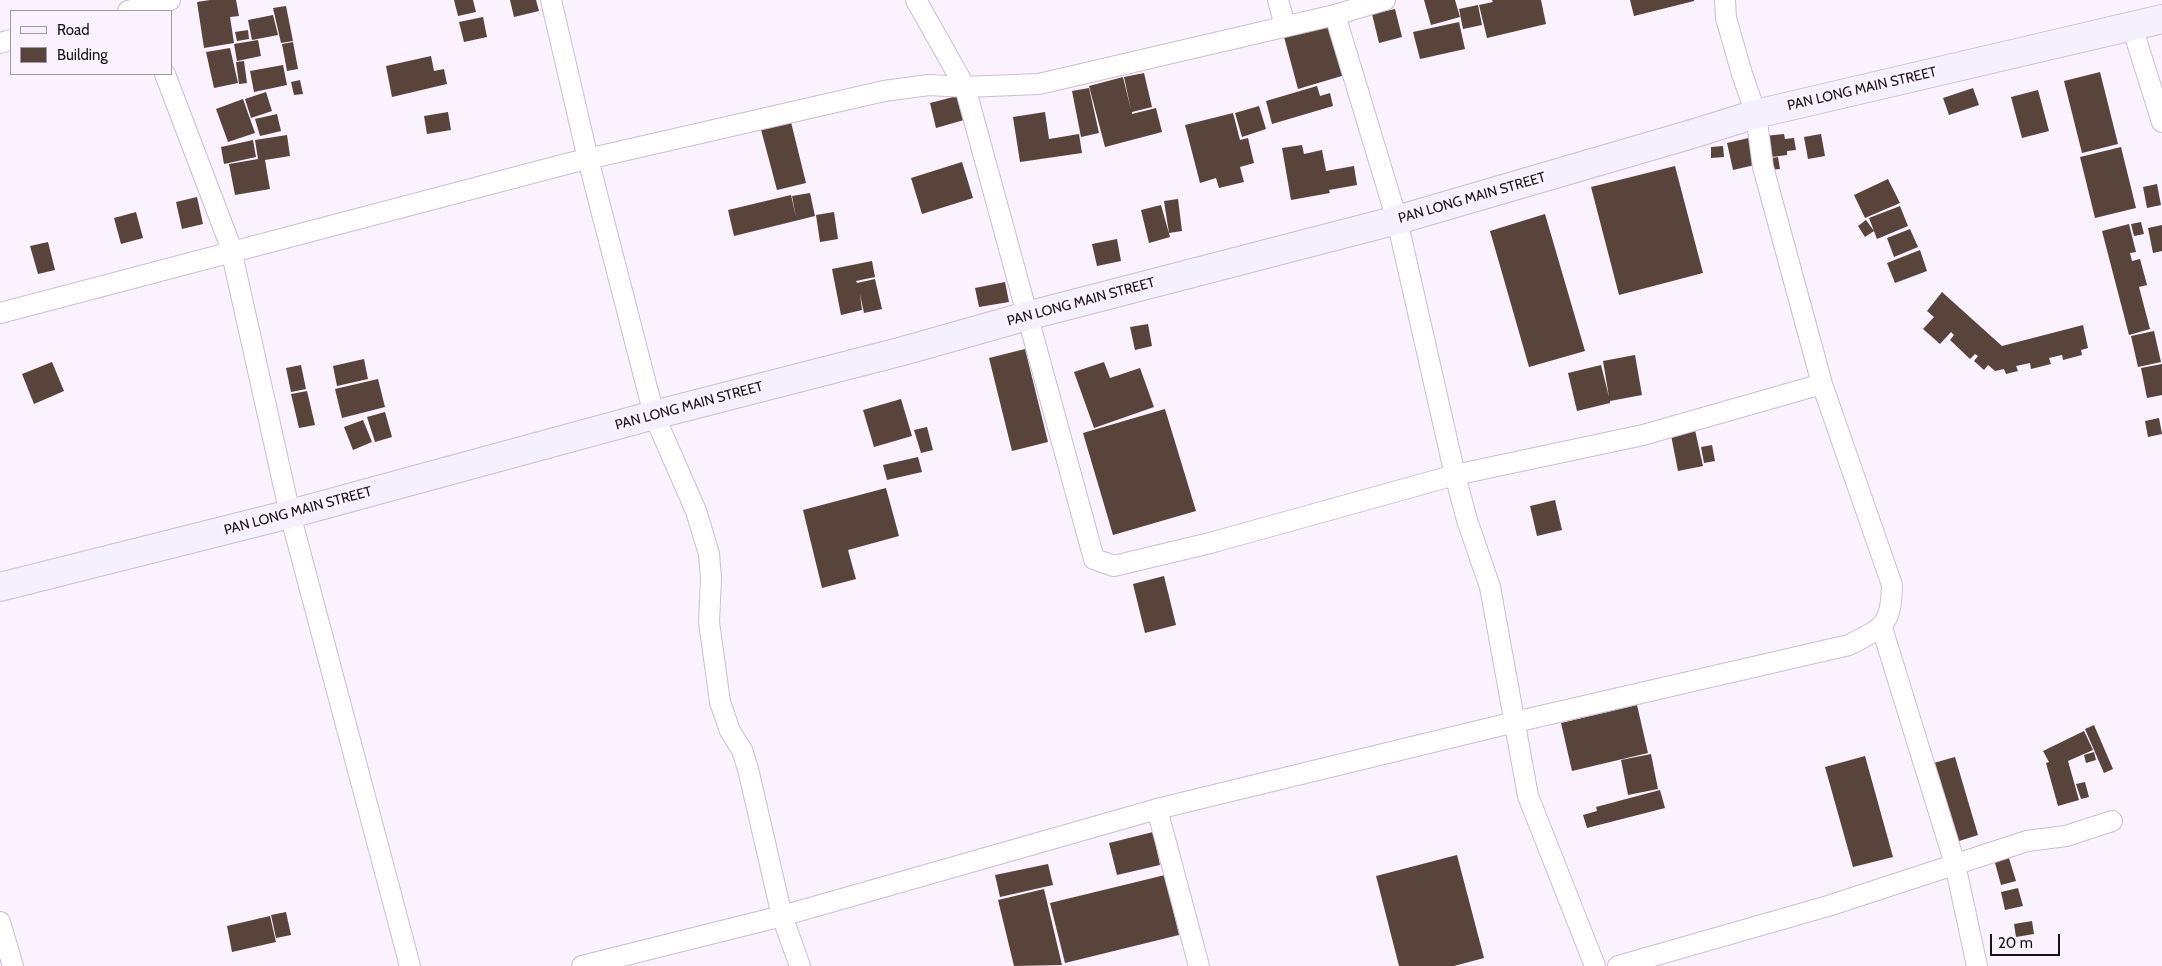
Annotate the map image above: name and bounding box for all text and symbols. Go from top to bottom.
legend [10,10,172,75]
text: Road [57,21,90,39]
text: Building [57,46,108,64]
street label: PAN LONG MAIN STREET [1786,64,1938,114]
street label: PAN LONG MAIN STREET [1396,169,1548,227]
street label: PAN LONG MAIN STREET [1005,274,1157,330]
street label: PAN LONG MAIN STREET [613,378,765,434]
street label: PAN LONG MAIN STREET [222,483,374,539]
scale bar [1992,924,2062,956]
text: 20 m [1998,934,2033,952]

